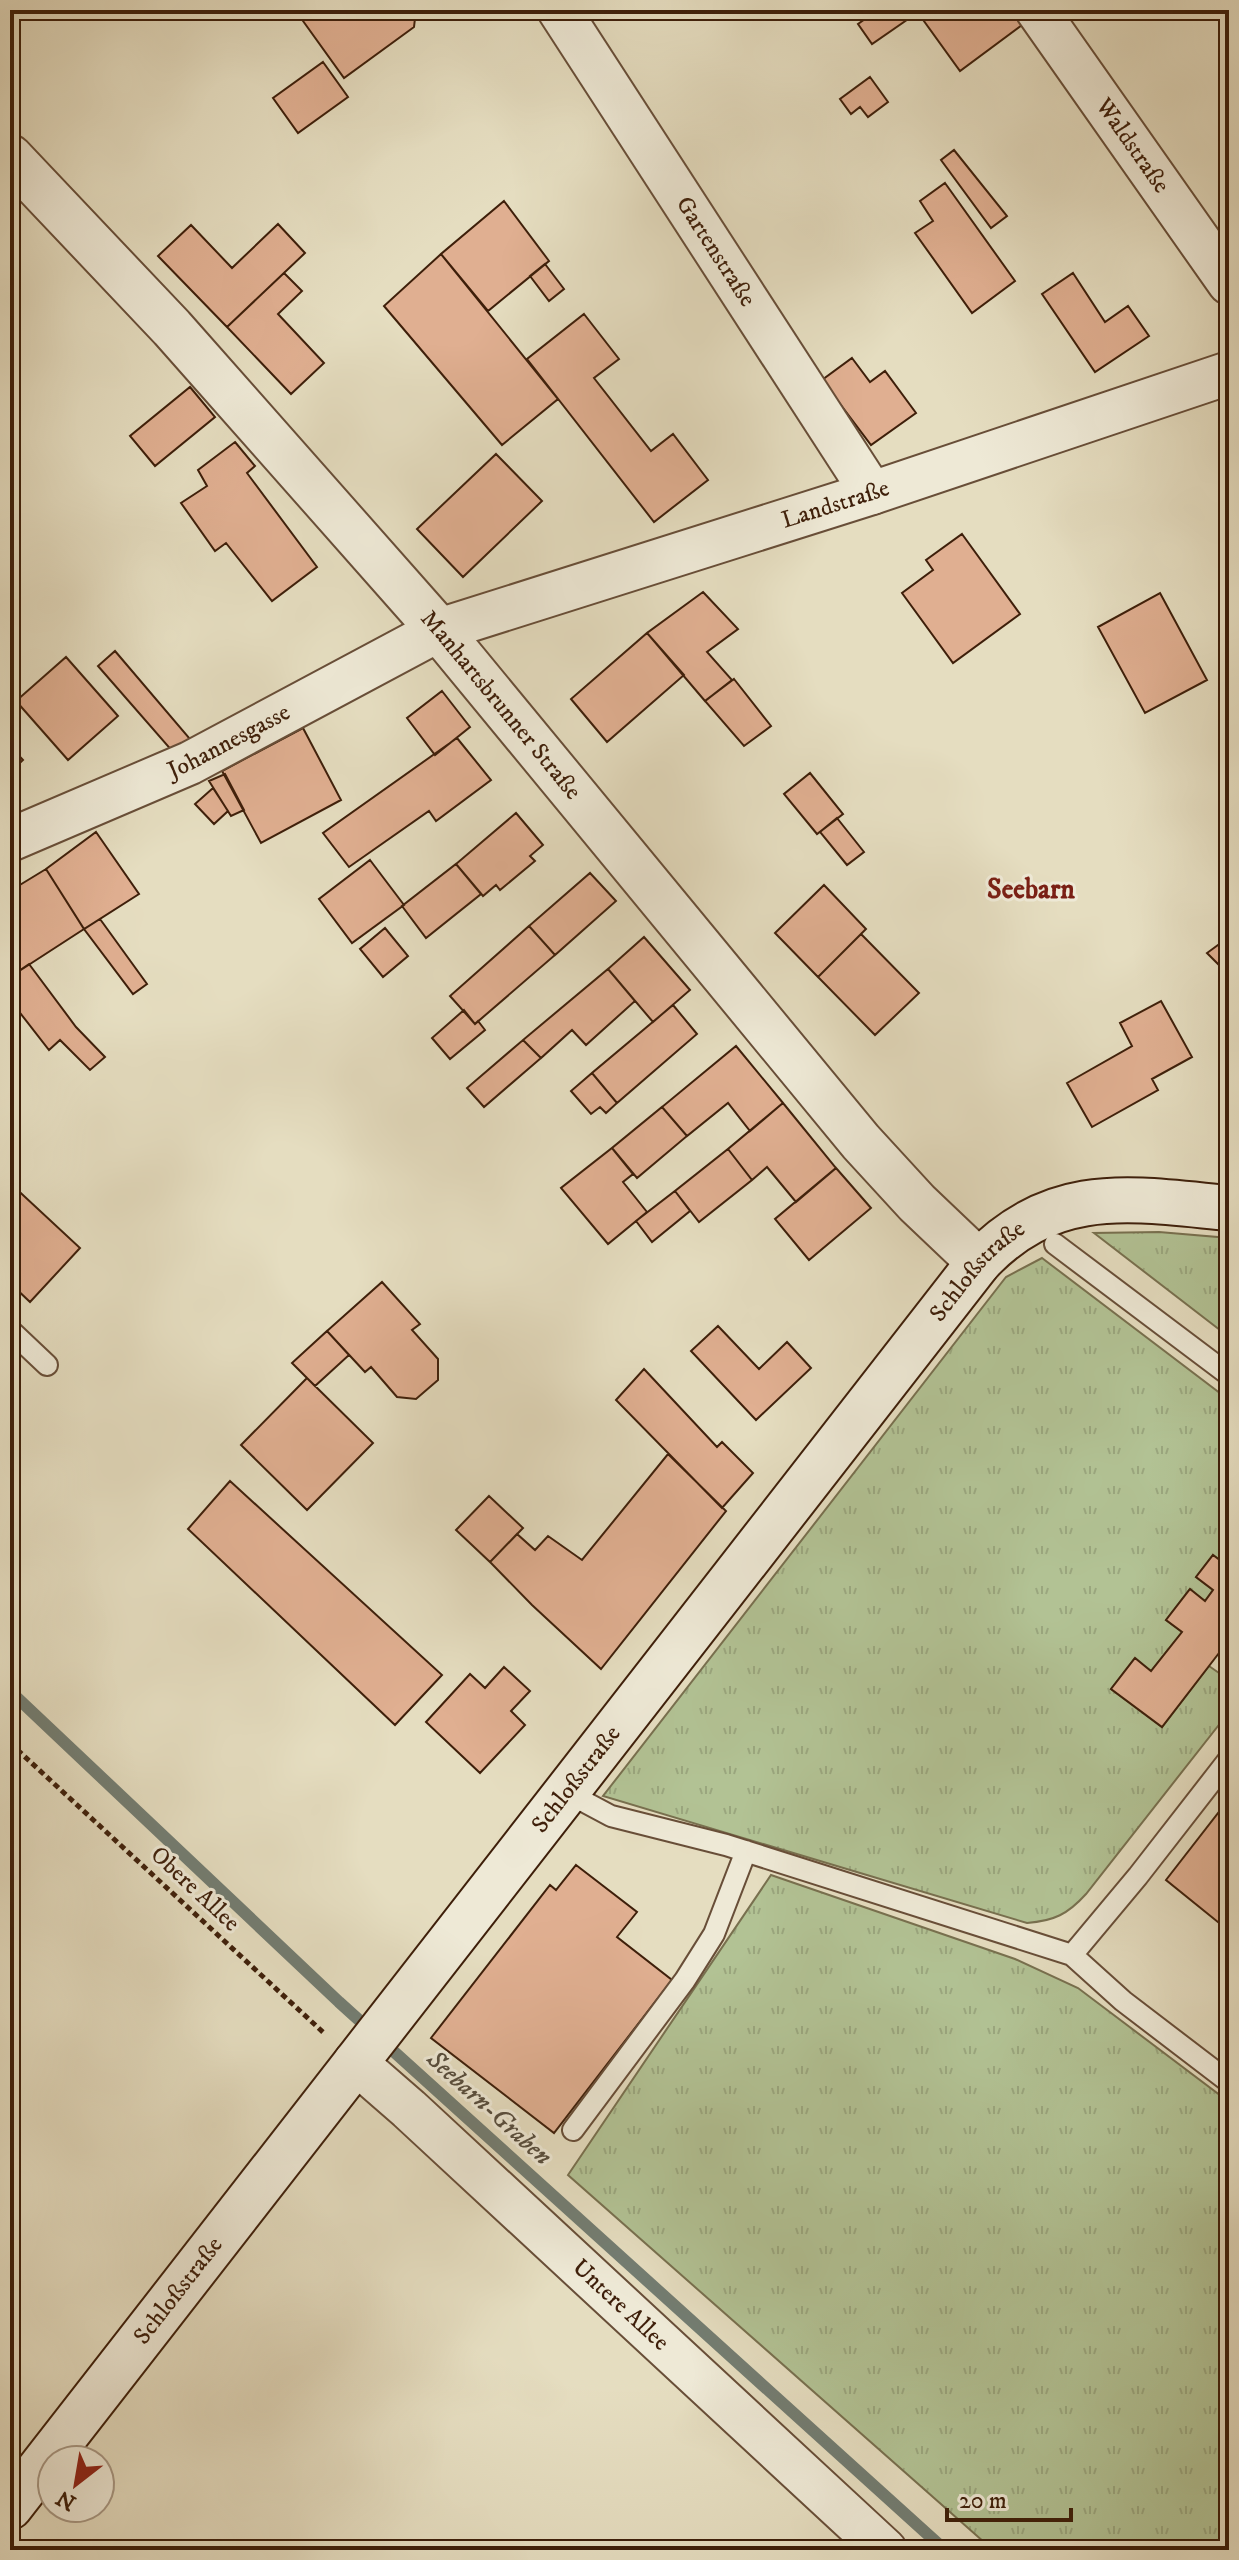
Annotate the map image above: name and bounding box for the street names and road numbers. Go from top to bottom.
street label: Waldstraße [1088,92,1176,199]
street label: Gartenstraße [669,191,762,313]
street label: Landstraße [778,473,893,536]
street label: Manhartsbrunner Straße [414,604,588,806]
street label: Johannesgasse [161,697,295,787]
street label: Schloßstraße [923,1214,1031,1328]
street label: Schloßstraße [525,1720,628,1839]
street label: Obere Allee [144,1840,246,1938]
street label: Schloßstraße [127,2231,230,2351]
street label: Untere Allee [566,2253,675,2357]

